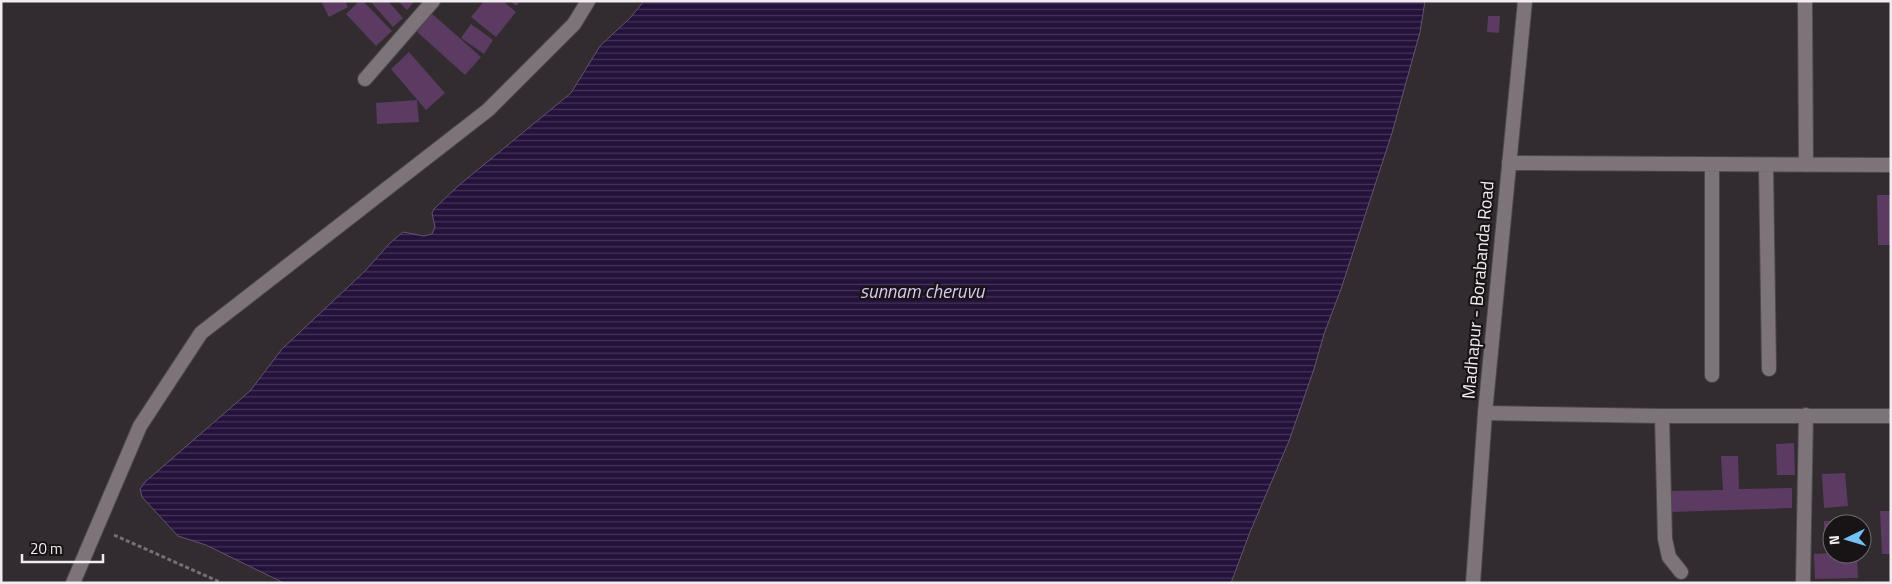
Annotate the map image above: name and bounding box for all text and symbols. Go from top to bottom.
street label: Madhapur - Borabanda Road [1455,180,1500,400]
water label: sunnam cheruvu [860,276,986,305]
north arrow [1822,514,1872,564]
scale bar [22,532,104,564]
text: N [1823,534,1844,546]
text: 20 m [30,537,63,560]

